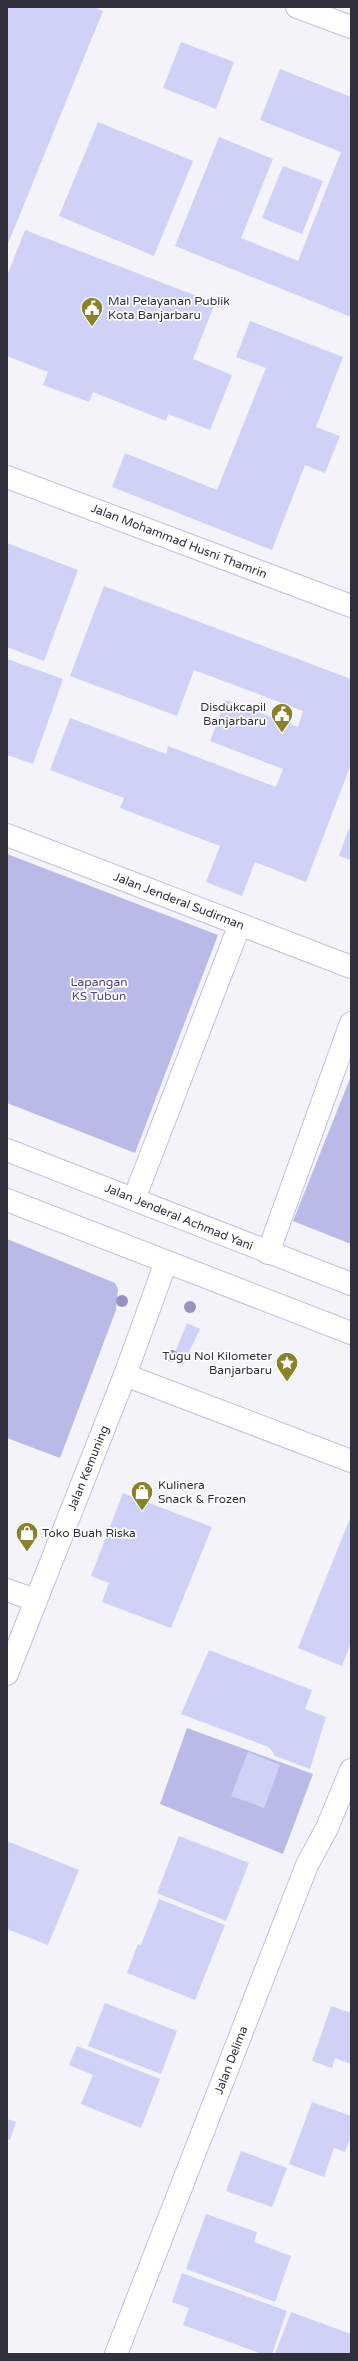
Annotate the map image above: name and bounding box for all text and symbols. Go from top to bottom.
place label: Mal Pelayanan Publik Kota Banjarbaru [108,294,230,322]
public building icon: Mal Pelayanan Publik Kota Banjarbaru [79,295,105,328]
street label: Jalan Mohammad Husni Thamrin [89,501,269,581]
place label: Disdukcapil Banjarbaru [200,700,266,728]
public building icon: Disdukcapil Banjarbaru [269,701,295,734]
street label: Jalan Jenderal Sudirman [112,870,246,932]
park label: Lapangan KS Tubun [71,975,127,1003]
street label: Jalan Jenderal Achmad Yani [103,1181,255,1253]
place label: Tugu Nol Kilometer Banjarbaru [162,1349,272,1377]
place icon: Tugu Nol Kilometer Banjarbaru [274,1350,300,1383]
street label: Jalan Kemuning [65,1423,111,1513]
place label: Kulinera Snack & Frozen [158,1478,246,1506]
shop icon: Kulinera Snack & Frozen [129,1479,155,1512]
shop icon: Toko Buah Riska [14,1520,40,1553]
place label: Toko Buah Riska [42,1526,136,1540]
street label: Jalan Delima [212,2024,250,2096]

